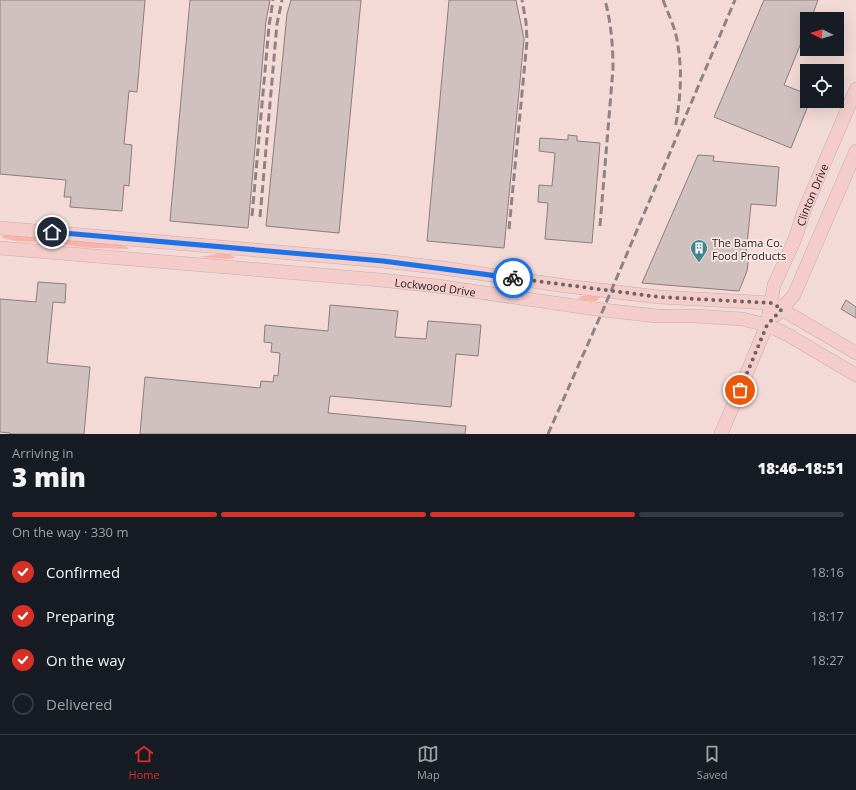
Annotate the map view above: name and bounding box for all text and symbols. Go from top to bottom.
north arrow [800,12,844,56]
map controls [800,12,844,108]
button: locate [800,64,844,108]
street label: Clinton Drive [792,161,831,228]
pin [35,215,69,249]
icon: home [41,221,63,243]
place label: The Bama Co. Food Products [712,235,786,263]
building icon: The Bama Co. Food Products [689,238,709,263]
courier [493,258,533,298]
icon: bike [502,267,524,289]
street label: Lockwood Drive [394,274,477,299]
pin [723,373,757,407]
icon: bag [729,379,751,401]
text: Arriving in [12,444,74,462]
text: 18:46–18:51 [758,458,844,478]
text: 3 min [12,459,86,495]
text: On the way · 330 m [12,523,128,541]
icon: check [12,561,34,583]
text: Confirmed [46,562,120,582]
text: 18:16 [811,563,844,581]
icon: check [12,605,34,627]
text: Preparing [46,606,114,626]
text: 18:17 [811,607,844,625]
icon: check [12,649,34,671]
text: On the way [46,650,125,670]
text: 18:27 [811,651,844,669]
text: Delivered [46,694,113,714]
tab: Home [129,743,160,782]
tab: Map [417,743,440,782]
tab: Saved [697,743,727,782]

